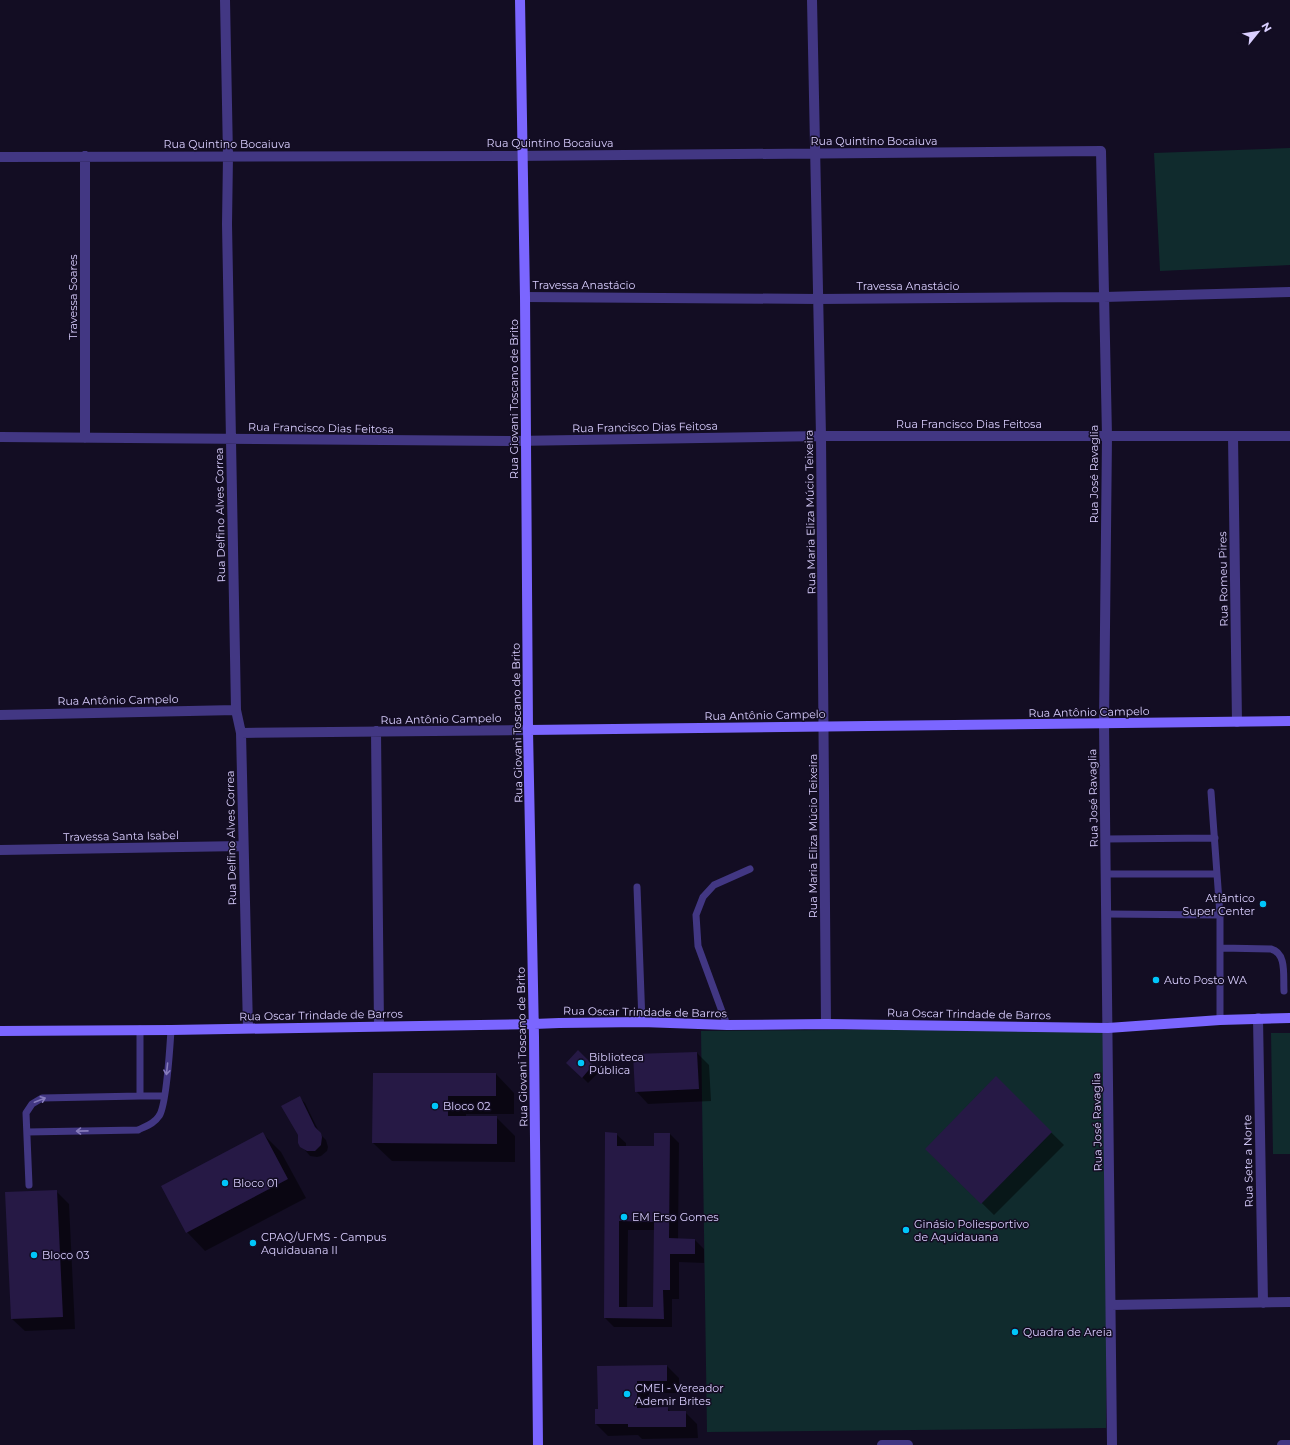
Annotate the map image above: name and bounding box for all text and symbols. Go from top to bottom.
north arrow [1238,12,1278,52]
text: N [1258,20,1275,34]
street label: Rua Quintino Bocaiuva [811,134,937,148]
street label: Rua Quintino Bocaiuva [487,136,613,150]
street label: Rua Quintino Bocaiuva [164,137,290,151]
street label: Travessa Soares [66,254,80,340]
street label: Travessa Anastácio [533,278,636,292]
street label: Travessa Anastácio [857,279,960,293]
street label: Rua Giovani Toscano de Brito [507,319,521,479]
street label: Rua Francisco Dias Feitosa [896,417,1042,431]
street label: Rua Francisco Dias Feitosa [572,419,718,435]
street label: Rua Francisco Dias Feitosa [248,420,394,436]
street label: Rua José Ravaglia [1087,425,1101,523]
street label: Rua Maria Eliza Múcio Teixeira [802,430,818,594]
street label: Rua Delfino Alves Correa [212,447,228,583]
street label: Rua Romeu Pires [1215,531,1231,627]
street label: Rua Giovani Toscano de Brito [509,643,525,803]
street label: Rua Antônio Campelo [57,692,179,708]
street label: Rua Antônio Campelo [1028,704,1150,720]
street label: Rua Antônio Campelo [704,707,826,723]
street label: Rua Antônio Campelo [380,711,502,727]
street label: Rua José Ravaglia [1085,749,1101,847]
street label: Rua Maria Eliza Múcio Teixeira [806,754,820,918]
street label: Rua Delfino Alves Correa [223,770,239,906]
street label: Travessa Santa Isabel [63,828,179,844]
place label: Atlântico Super Center [1183,891,1255,918]
marker: Atlântico Super Center [1258,899,1268,909]
street label: Rua Giovani Toscano de Brito [514,967,530,1127]
place label: Auto Posto WA [1164,973,1247,987]
marker: Auto Posto WA [1151,975,1161,985]
street label: Rua Oscar Trindade de Barros [563,1004,728,1020]
street label: Rua Oscar Trindade de Barros [887,1006,1052,1022]
street label: Rua Oscar Trindade de Barros [239,1007,404,1023]
place label: Biblioteca Pública [589,1050,644,1077]
marker: Biblioteca Pública [576,1058,586,1068]
one-way arrow [163,1062,171,1075]
street label: Rua José Ravaglia [1089,1073,1105,1171]
one-way arrow [34,1096,46,1104]
place label: Bloco 02 [443,1099,491,1113]
marker: Bloco 02 [430,1101,440,1111]
street label: Rua Sete a Norte [1240,1114,1256,1207]
one-way arrow [76,1127,89,1134]
place label: Bloco 01 [233,1176,278,1190]
marker: Bloco 01 [220,1178,230,1188]
place label: EM Erso Gomes [632,1210,719,1224]
marker: EM Erso Gomes [619,1212,629,1222]
place label: Ginásio Poliesportivo de Aquidauana [914,1217,1029,1244]
marker: Ginásio Poliesportivo de Aquidauana [901,1225,911,1235]
place label: CPAQ/UFMS - Campus Aquidauana II [261,1230,387,1257]
marker: CPAQ/UFMS - Campus Aquidauana II [248,1238,258,1248]
place label: Bloco 03 [42,1248,89,1262]
marker: Bloco 03 [29,1250,39,1260]
place label: Quadra de Areia [1023,1325,1112,1339]
marker: Quadra de Areia [1010,1327,1020,1337]
place label: CMEI - Vereador Ademir Brites [635,1381,724,1408]
marker: CMEI - Vereador Ademir Brites [622,1389,632,1399]

